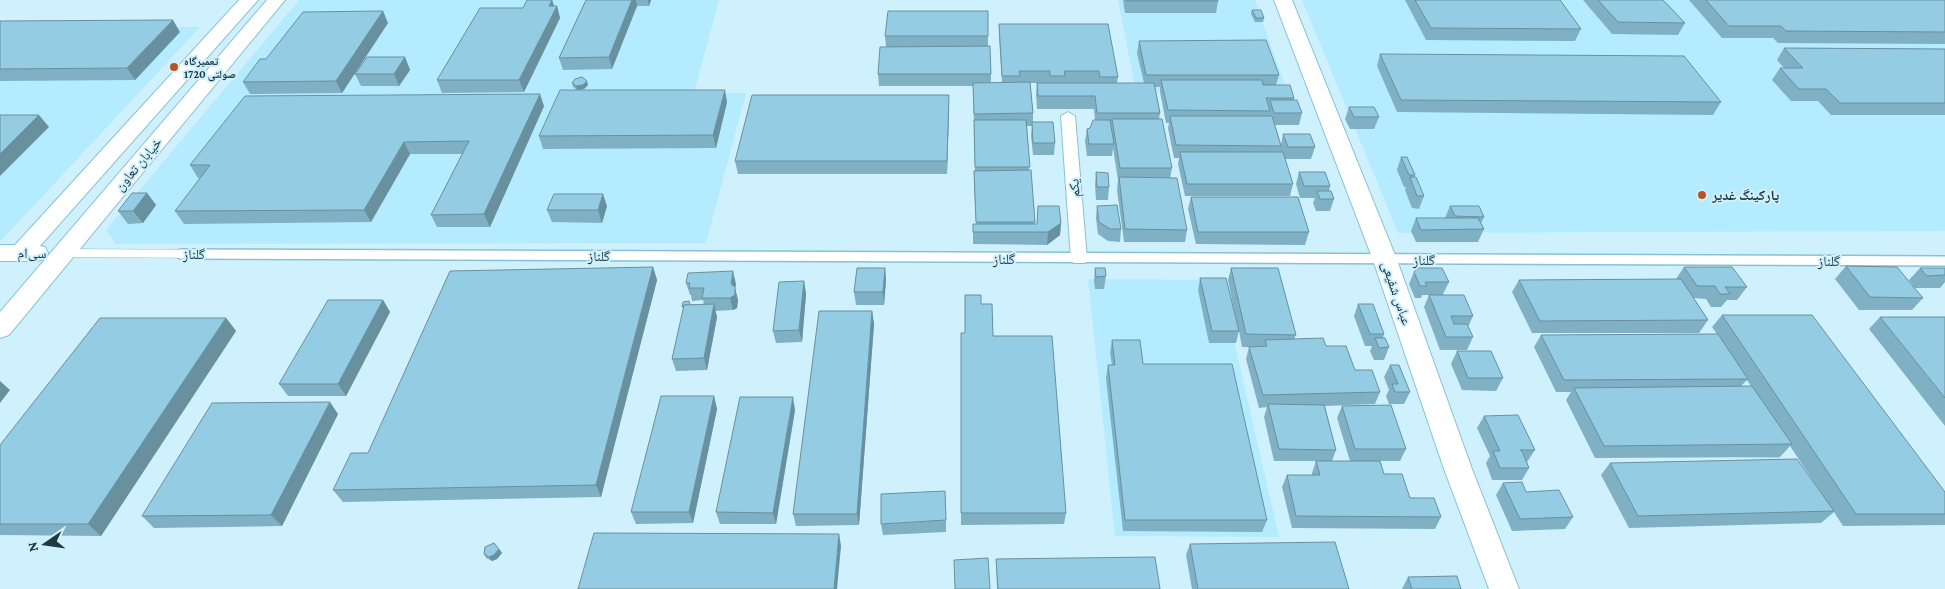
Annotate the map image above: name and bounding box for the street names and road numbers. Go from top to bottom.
street label: خیابان تعاون [111,134,166,195]
street label: یکم [1065,178,1085,198]
street label: سی‌ام [17,245,47,263]
street label: گلناز [182,246,205,263]
street label: گلناز [587,248,610,265]
street label: گلناز [992,251,1015,268]
street label: گلناز [1412,252,1435,269]
street label: گلناز [1817,253,1840,270]
street label: عباس شفیعی [1378,259,1415,327]

